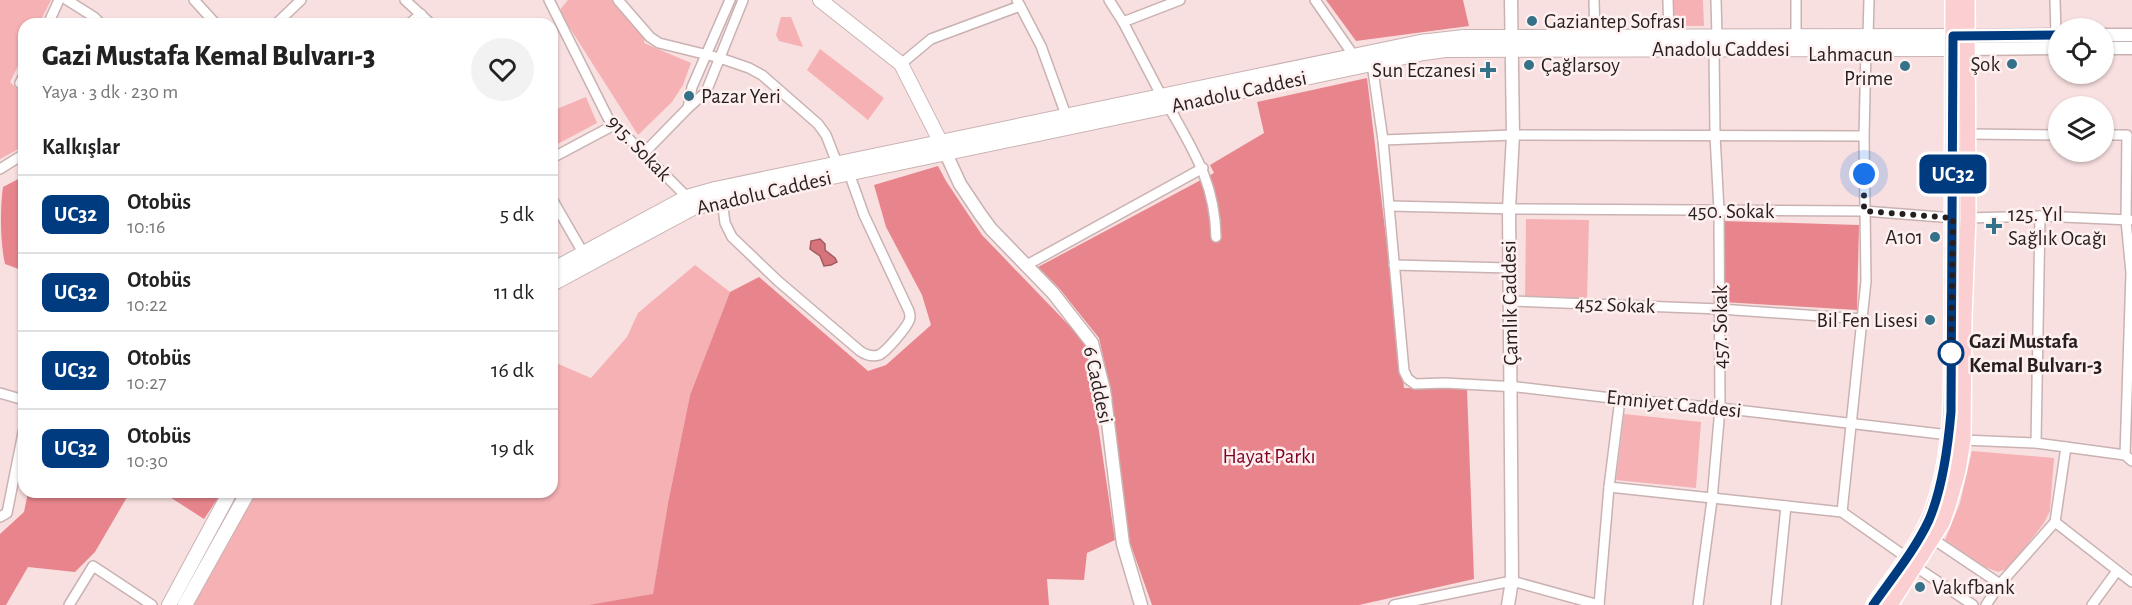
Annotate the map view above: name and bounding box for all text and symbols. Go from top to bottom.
place label: Gaziantep Sofrası [1544,11,1685,32]
marker: Gaziantep Sofrası [1525,14,1539,28]
map controls [2048,18,2114,162]
button: locate [2048,18,2114,84]
button: heart [471,38,534,101]
street label: Anadolu Caddesi [1652,39,1790,60]
text: Gazi Mustafa Kemal Bulvarı-3 [42,43,375,71]
place label: Lahmacun Prime [1808,44,1893,89]
place label: Şok [1971,54,2000,75]
place label: Çağlarsoy [1541,55,1620,76]
marker: Şok [2005,57,2019,71]
marker: Çağlarsoy [1522,58,1536,72]
marker: Lahmacun Prime [1898,59,1912,73]
place label: Sun Eczanesi [1372,60,1476,81]
marker: Sun Eczanesi [1481,63,1495,77]
street label: Anadolu Caddesi [1169,67,1309,117]
text: Yaya · 3 dk · 230 m [42,82,178,102]
place label: Pazar Yeri [701,86,781,107]
marker: Pazar Yeri [682,89,696,103]
button: layers [2048,96,2114,162]
street label: 915. Sokak [603,111,675,185]
text: Kalkışlar [42,136,120,158]
line badge: UC32 [1911,154,1995,194]
your location [1849,159,1879,189]
text: UC32 [1931,164,1975,185]
street label: Anadolu Caddesi [694,167,834,219]
text: Otobüs [127,191,191,213]
street label: 450. Sokak [1688,201,1775,222]
text: 5 dk [500,203,534,225]
text: UC32 [54,204,97,225]
place label: 125. Yıl Sağlık Ocağı [2008,204,2107,249]
text: 10:16 [127,217,166,237]
marker: 125. Yıl Sağlık Ocağı [1985,217,2003,235]
place label: A101 [1885,227,1923,248]
marker: A101 [1928,230,1942,244]
street label: Çamlık Caddesi [1498,240,1522,366]
text: Otobüs [127,269,191,291]
text: 11 dk [494,281,534,303]
text: UC32 [54,282,97,303]
street label: 457. Sokak [1710,285,1731,369]
street label: 452 Sokak [1575,293,1656,317]
text: 10:22 [127,295,167,315]
place label: Bil Fen Lisesi [1817,310,1918,331]
marker: Bil Fen Lisesi [1923,313,1937,327]
place label: Gazi Mustafa Kemal Bulvarı-3 [1969,331,2102,376]
marker: Gazi Mustafa Kemal Bulvarı-3 [1938,340,1964,366]
street label: 6 Caddesi [1080,345,1116,425]
text: Otobüs [127,347,191,369]
text: 16 dk [491,359,534,381]
text: UC32 [54,360,97,381]
text: 10:27 [127,373,167,393]
street label: Emniyet Caddesi [1605,386,1743,422]
text: Otobüs [127,425,191,447]
text: 19 dk [491,437,534,459]
text: UC32 [54,438,97,459]
park label: Hayat Parkı [1222,446,1316,467]
text: 10:30 [127,451,168,471]
place label: Vakıfbank [1932,577,2015,598]
marker: Vakıfbank [1913,580,1927,594]

